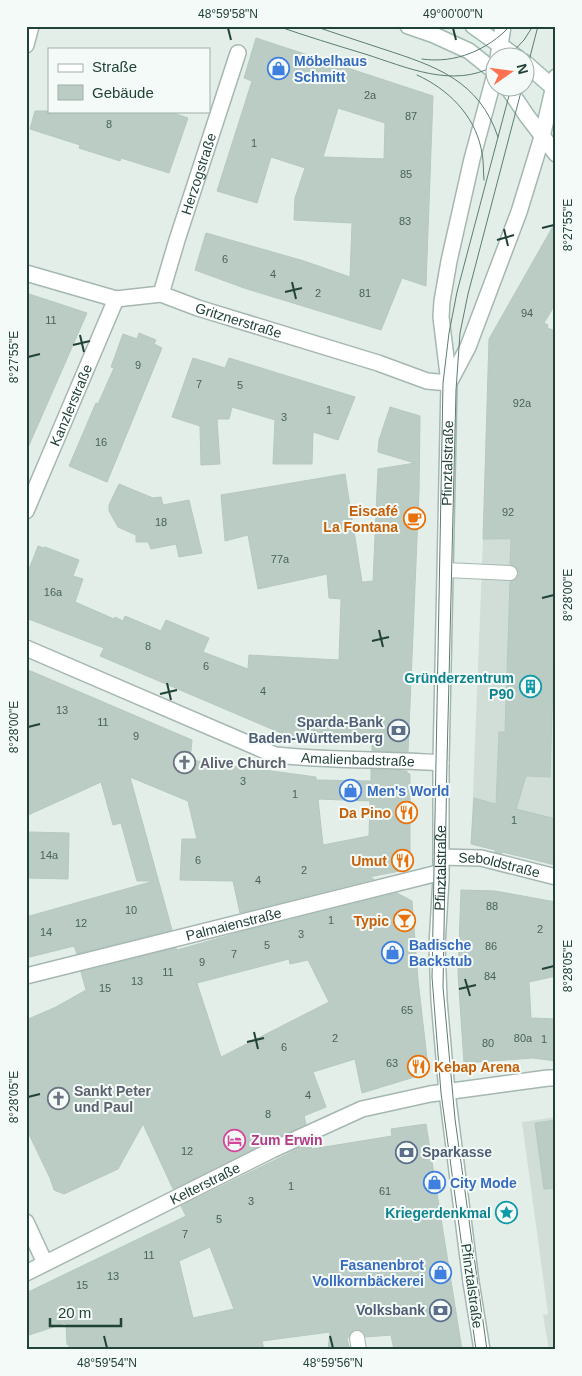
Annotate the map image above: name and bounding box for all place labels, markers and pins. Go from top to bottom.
place label: Möbelhaus Schmitt [294,53,367,85]
shop icon: Möbelhaus Schmitt [266,57,290,81]
place label: Eiscafé La Fontana [323,503,398,535]
cafe icon: Eiscafé La Fontana [402,507,426,531]
place label: Gründerzentrum P90 [404,670,514,702]
building icon: Gründerzentrum P90 [518,674,542,698]
place label: Sparda-Bank Baden-Württemberg [248,714,383,746]
bank icon: Sparda-Bank Baden-Württemberg [387,718,411,742]
church icon: Alive Church [172,751,196,775]
place label: Alive Church [200,755,286,771]
shop icon: Men's World [339,779,363,803]
place label: Men's World [367,783,449,799]
restaurant icon: Da Pino [395,801,419,825]
place label: Da Pino [339,805,391,821]
restaurant icon: Umut [391,849,415,873]
place label: Umut [351,853,387,869]
bar icon: Typic [393,909,417,933]
place label: Typic [353,913,389,929]
place label: Badische Backstub [409,937,472,969]
shop icon: Badische Backstub [381,941,405,965]
restaurant icon: Kebap Arena [406,1055,430,1079]
place label: Kebap Arena [434,1059,520,1075]
place label: Sankt Peter und Paul [74,1083,152,1115]
church icon: Sankt Peter und Paul [46,1087,70,1111]
hotel icon: Zum Erwin [223,1128,247,1152]
place label: Zum Erwin [251,1132,323,1148]
bank icon: Sparkasse [394,1140,418,1164]
place label: Sparkasse [422,1144,492,1160]
shop icon: City Mode [422,1171,446,1195]
place label: City Mode [450,1175,517,1191]
place icon: Kriegerdenkmal [495,1201,519,1225]
place label: Kriegerdenkmal [385,1205,491,1221]
place label: Fasanenbrot Vollkornbäckerei [312,1257,424,1289]
shop icon: Fasanenbrot Vollkornbäckerei [428,1261,452,1285]
bank icon: Volksbank [429,1298,453,1322]
place label: Volksbank [356,1302,425,1318]

